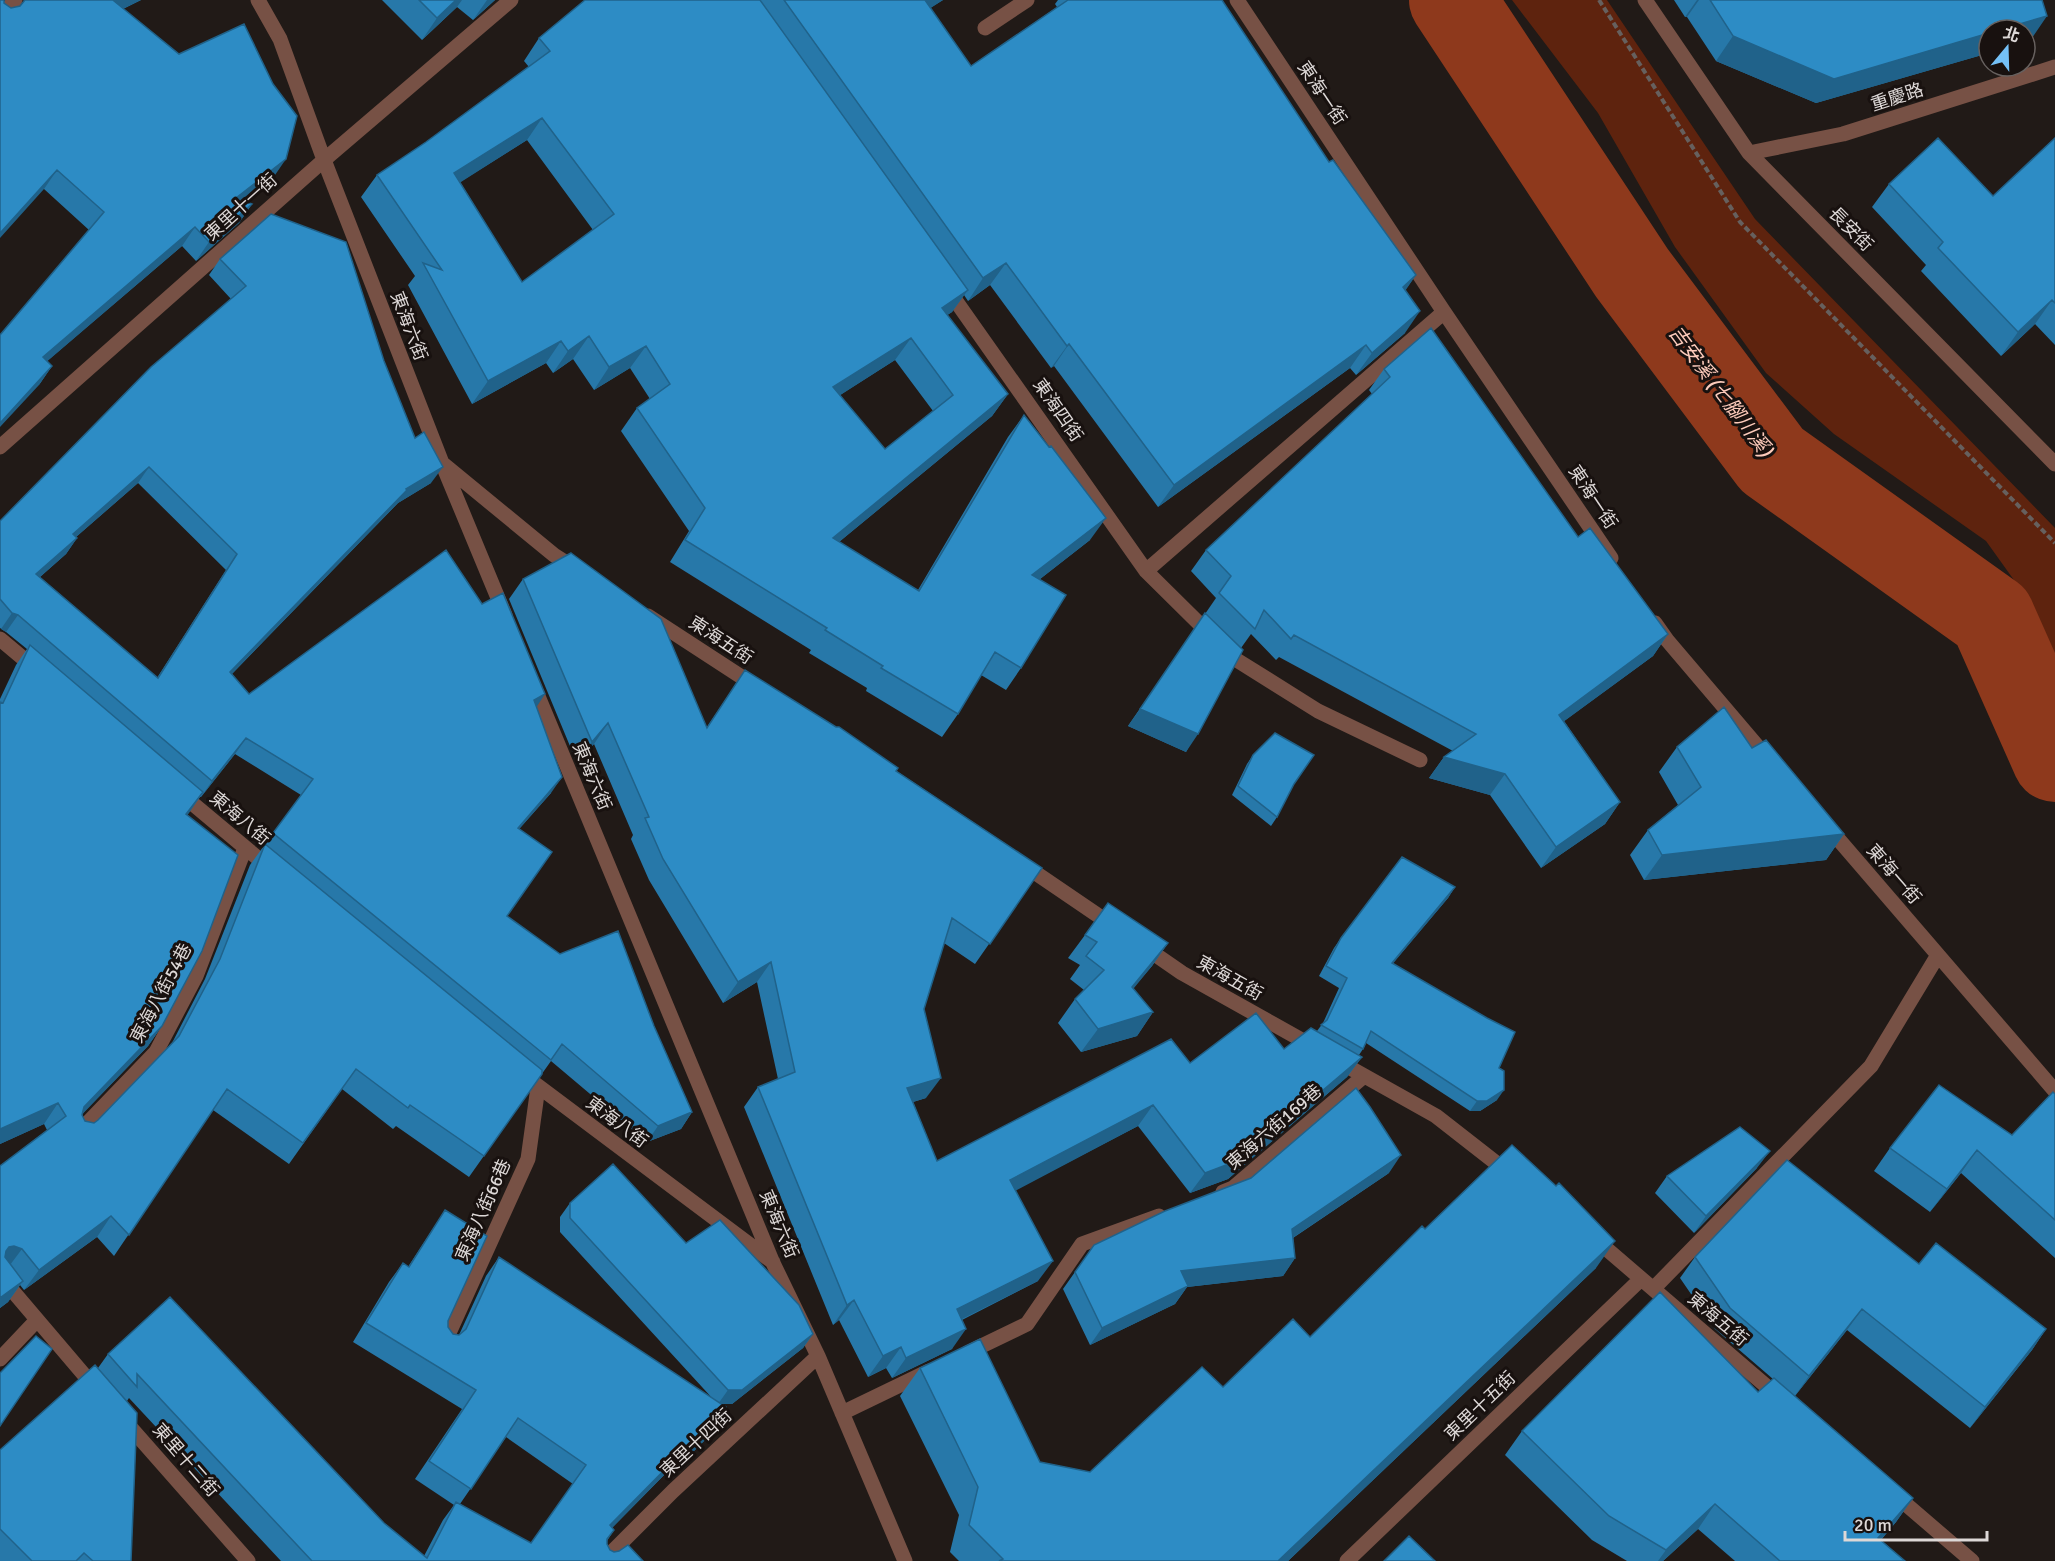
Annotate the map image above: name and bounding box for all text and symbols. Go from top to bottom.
north arrow [1977,18,2037,78]
text: 北 [2001,23,2022,47]
street label: 東海一街 [1293,57,1351,129]
street label: 重慶路 [1868,78,1926,116]
street label: 東里十一街 [200,169,282,245]
street label: 長安街 [1824,202,1878,256]
street label: 東海六街 [386,288,432,364]
water label: 吉安溪 (七腳川溪) [1663,321,1779,463]
street label: 東海四街 [1028,374,1088,446]
street label: 東海一街 [1564,461,1622,533]
street label: 東海五街 [685,611,757,669]
street label: 東海六街 [568,739,616,813]
street label: 東海八街 [205,786,275,850]
street label: 東海一街 [1862,840,1926,908]
street label: 東海八街54巷 [126,940,196,1046]
street label: 東海五街 [1193,951,1267,1005]
street label: 東海六街169巷 [1222,1080,1326,1174]
street label: 東海八街 [582,1092,652,1152]
street label: 東海八街66巷 [451,1156,515,1264]
street label: 東海六街 [755,1187,803,1261]
street label: 東海五街 [1683,1287,1753,1351]
street label: 東里十五街 [1440,1367,1520,1445]
street label: 東里十四街 [656,1404,736,1482]
street label: 東里十二街 [148,1419,224,1501]
scale bar [1845,1504,1988,1542]
text: 20 m [1854,1514,1892,1536]

